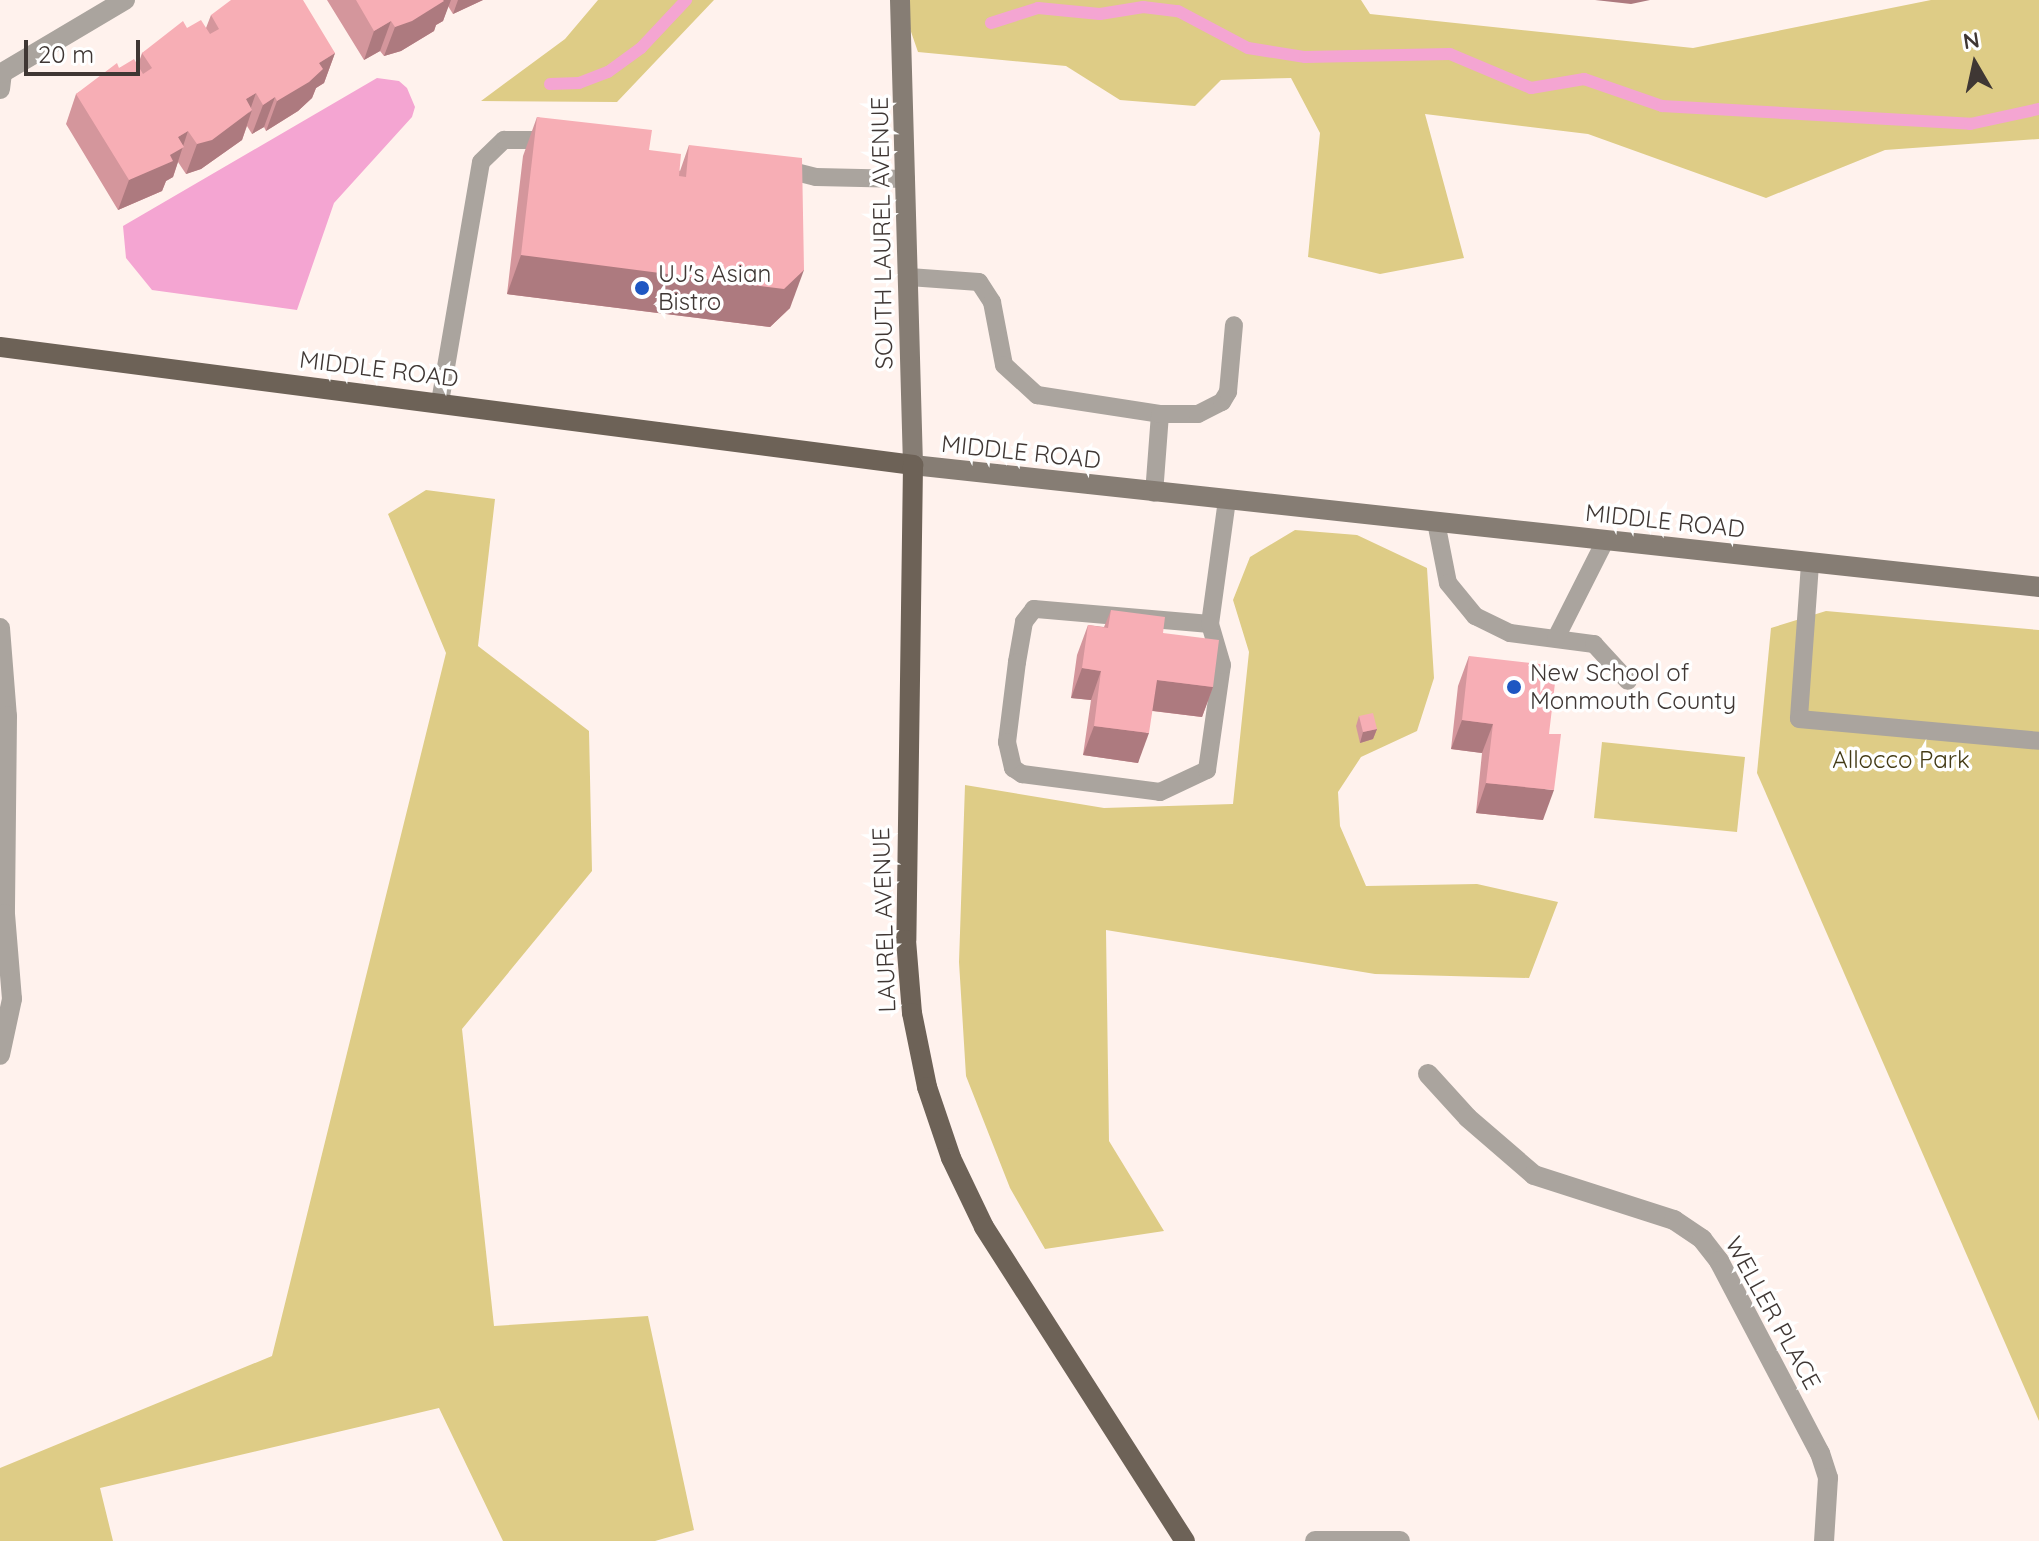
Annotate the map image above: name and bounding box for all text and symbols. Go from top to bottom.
scale bar [28,24,144,74]
north arrow [1935,24,2015,104]
text: N [1961,25,1981,55]
text: 20 m [38,39,94,69]
street label: SOUTH LAUREL AVENUE [865,96,899,370]
place label: UJ's Asian Bistro [658,260,771,316]
marker: UJ's Asian Bistro [633,279,651,297]
street label: MIDDLE ROAD [298,345,460,393]
street label: MIDDLE ROAD [940,429,1102,475]
street label: MIDDLE ROAD [1584,498,1746,544]
place label: New School of Monmouth County [1530,659,1736,715]
marker: New School of Monmouth County [1505,678,1523,696]
park label: Allocco Park [1832,746,1970,774]
street label: LAUREL AVENUE [866,827,902,1013]
street label: WELLER PLACE [1719,1232,1827,1394]

